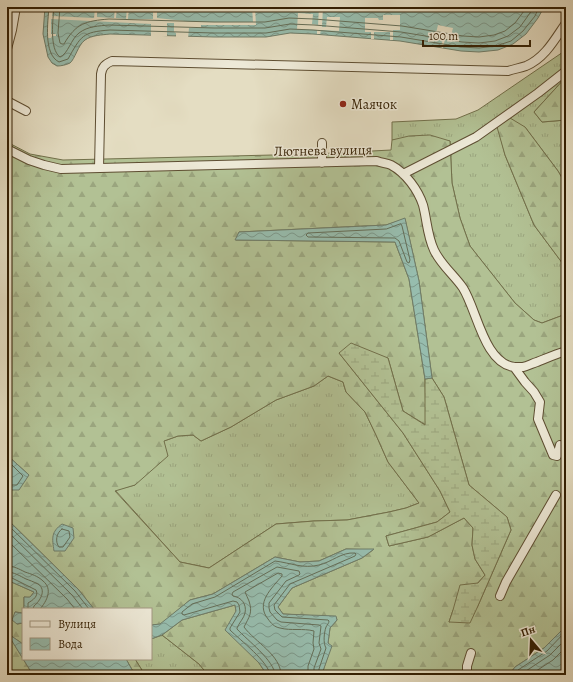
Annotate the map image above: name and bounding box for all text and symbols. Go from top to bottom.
scale bar [423,22,530,48]
text: 100 m [429,28,458,44]
place label: Маячок [351,95,397,114]
marker: Маячок [338,99,348,109]
street label: Лютнева вулиця [274,140,373,161]
legend [22,608,152,660]
text: Вулиця [58,616,96,632]
north arrow [511,620,551,660]
text: Пн [519,621,538,640]
text: Вода [58,636,83,652]

